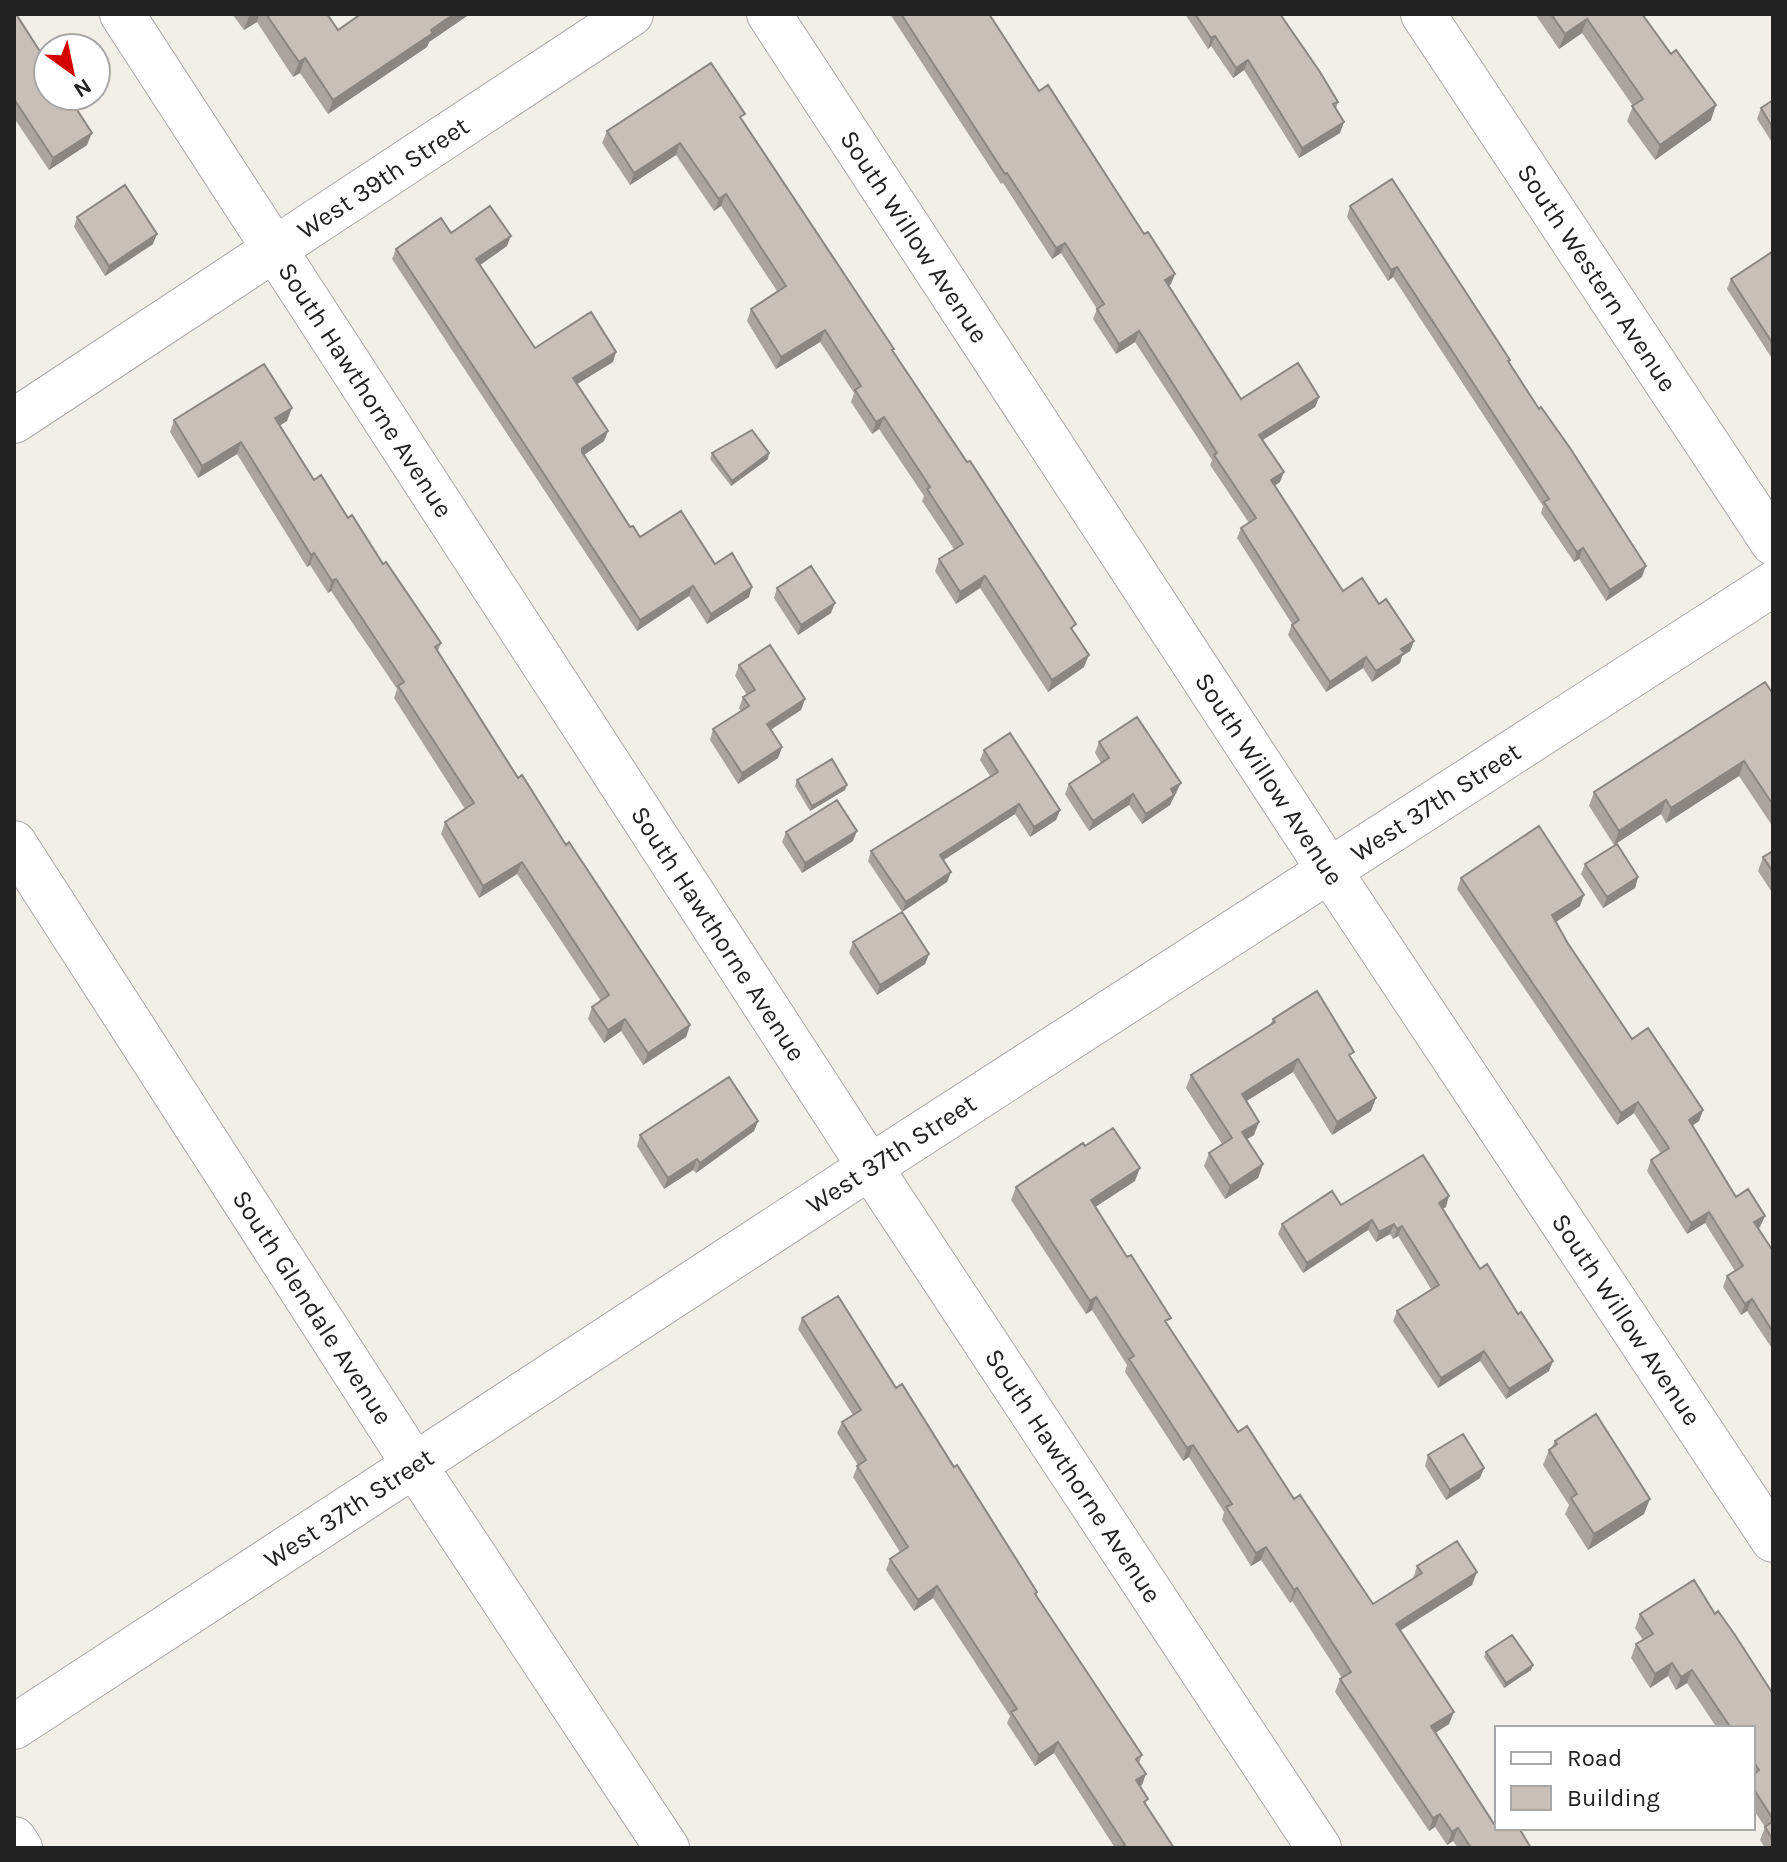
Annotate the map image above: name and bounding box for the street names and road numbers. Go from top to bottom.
street label: West 39th Street [291,110,475,245]
street label: South Willow Avenue [834,124,995,349]
street label: South Western Avenue [1511,158,1684,397]
street label: South Hawthorne Avenue [272,256,460,523]
street label: South Willow Avenue [1189,667,1350,891]
street label: West 37th Street [1345,736,1526,868]
street label: South Hawthorne Avenue [624,800,813,1067]
street label: West 37th Street [800,1087,982,1220]
street label: South Glendale Avenue [226,1184,400,1430]
street label: South Willow Avenue [1545,1208,1708,1431]
street label: South Hawthorne Avenue [979,1343,1168,1608]
street label: West 37th Street [258,1441,439,1575]

